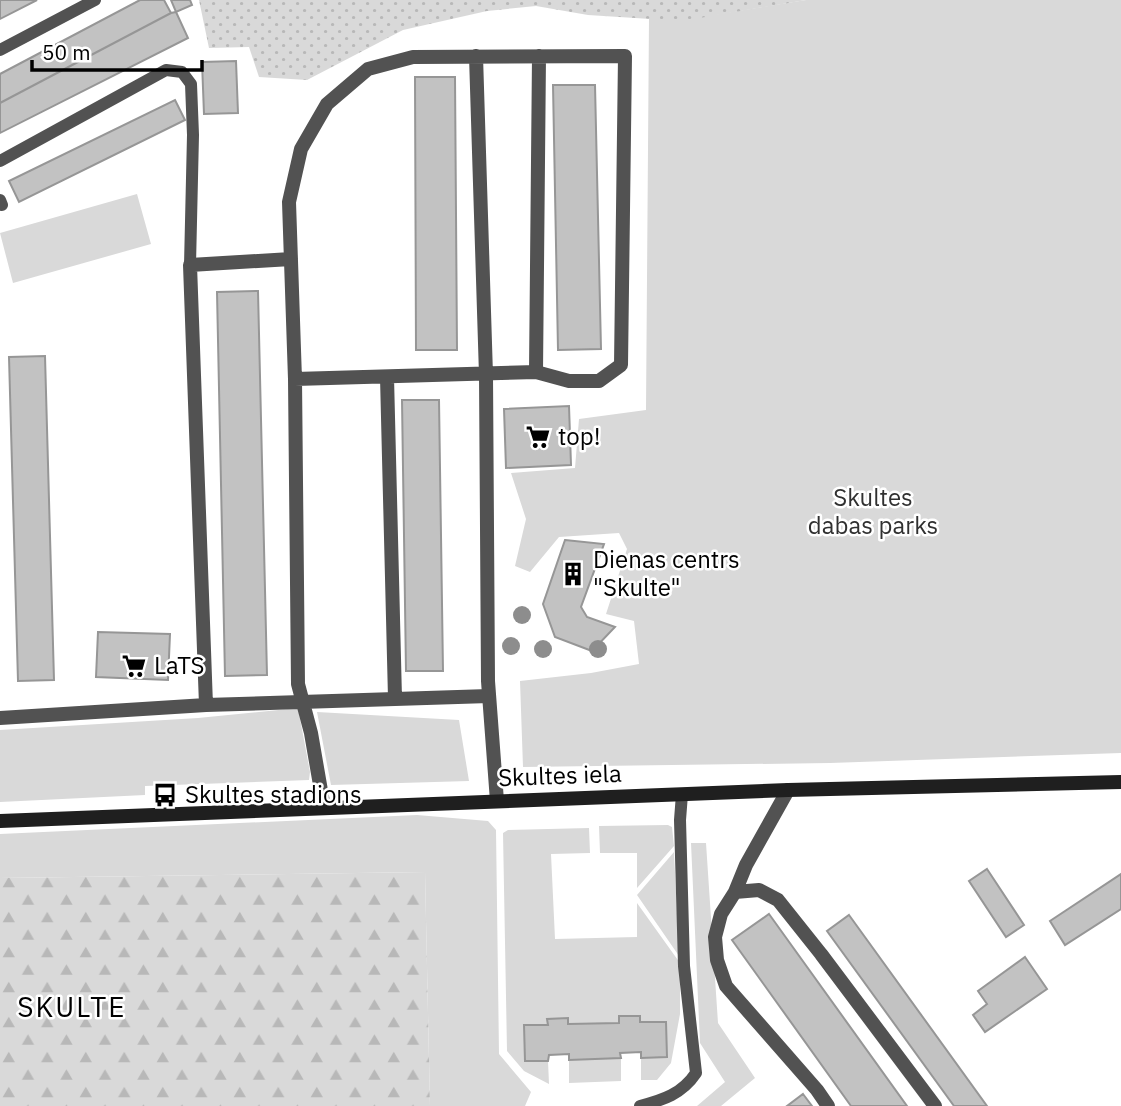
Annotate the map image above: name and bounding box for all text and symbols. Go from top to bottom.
scale bar [32,28,201,72]
text: 50 m [42,38,91,66]
place label: top! [558,420,601,452]
supermarket icon: top! [524,423,552,451]
park label: Skultes dabas parks [808,481,938,541]
place label: Dienas centrs "Skulte" [593,543,740,603]
building icon: Dienas centrs "Skulte" [559,560,587,588]
place label: LaTS [154,649,205,681]
supermarket icon: LaTS [120,652,148,680]
street label: Skultes iela [498,757,623,793]
place label: Skultes stadions [185,778,362,810]
bus stop icon: Skultes stadions [151,781,179,809]
district label: SKULTE [17,988,127,1025]

